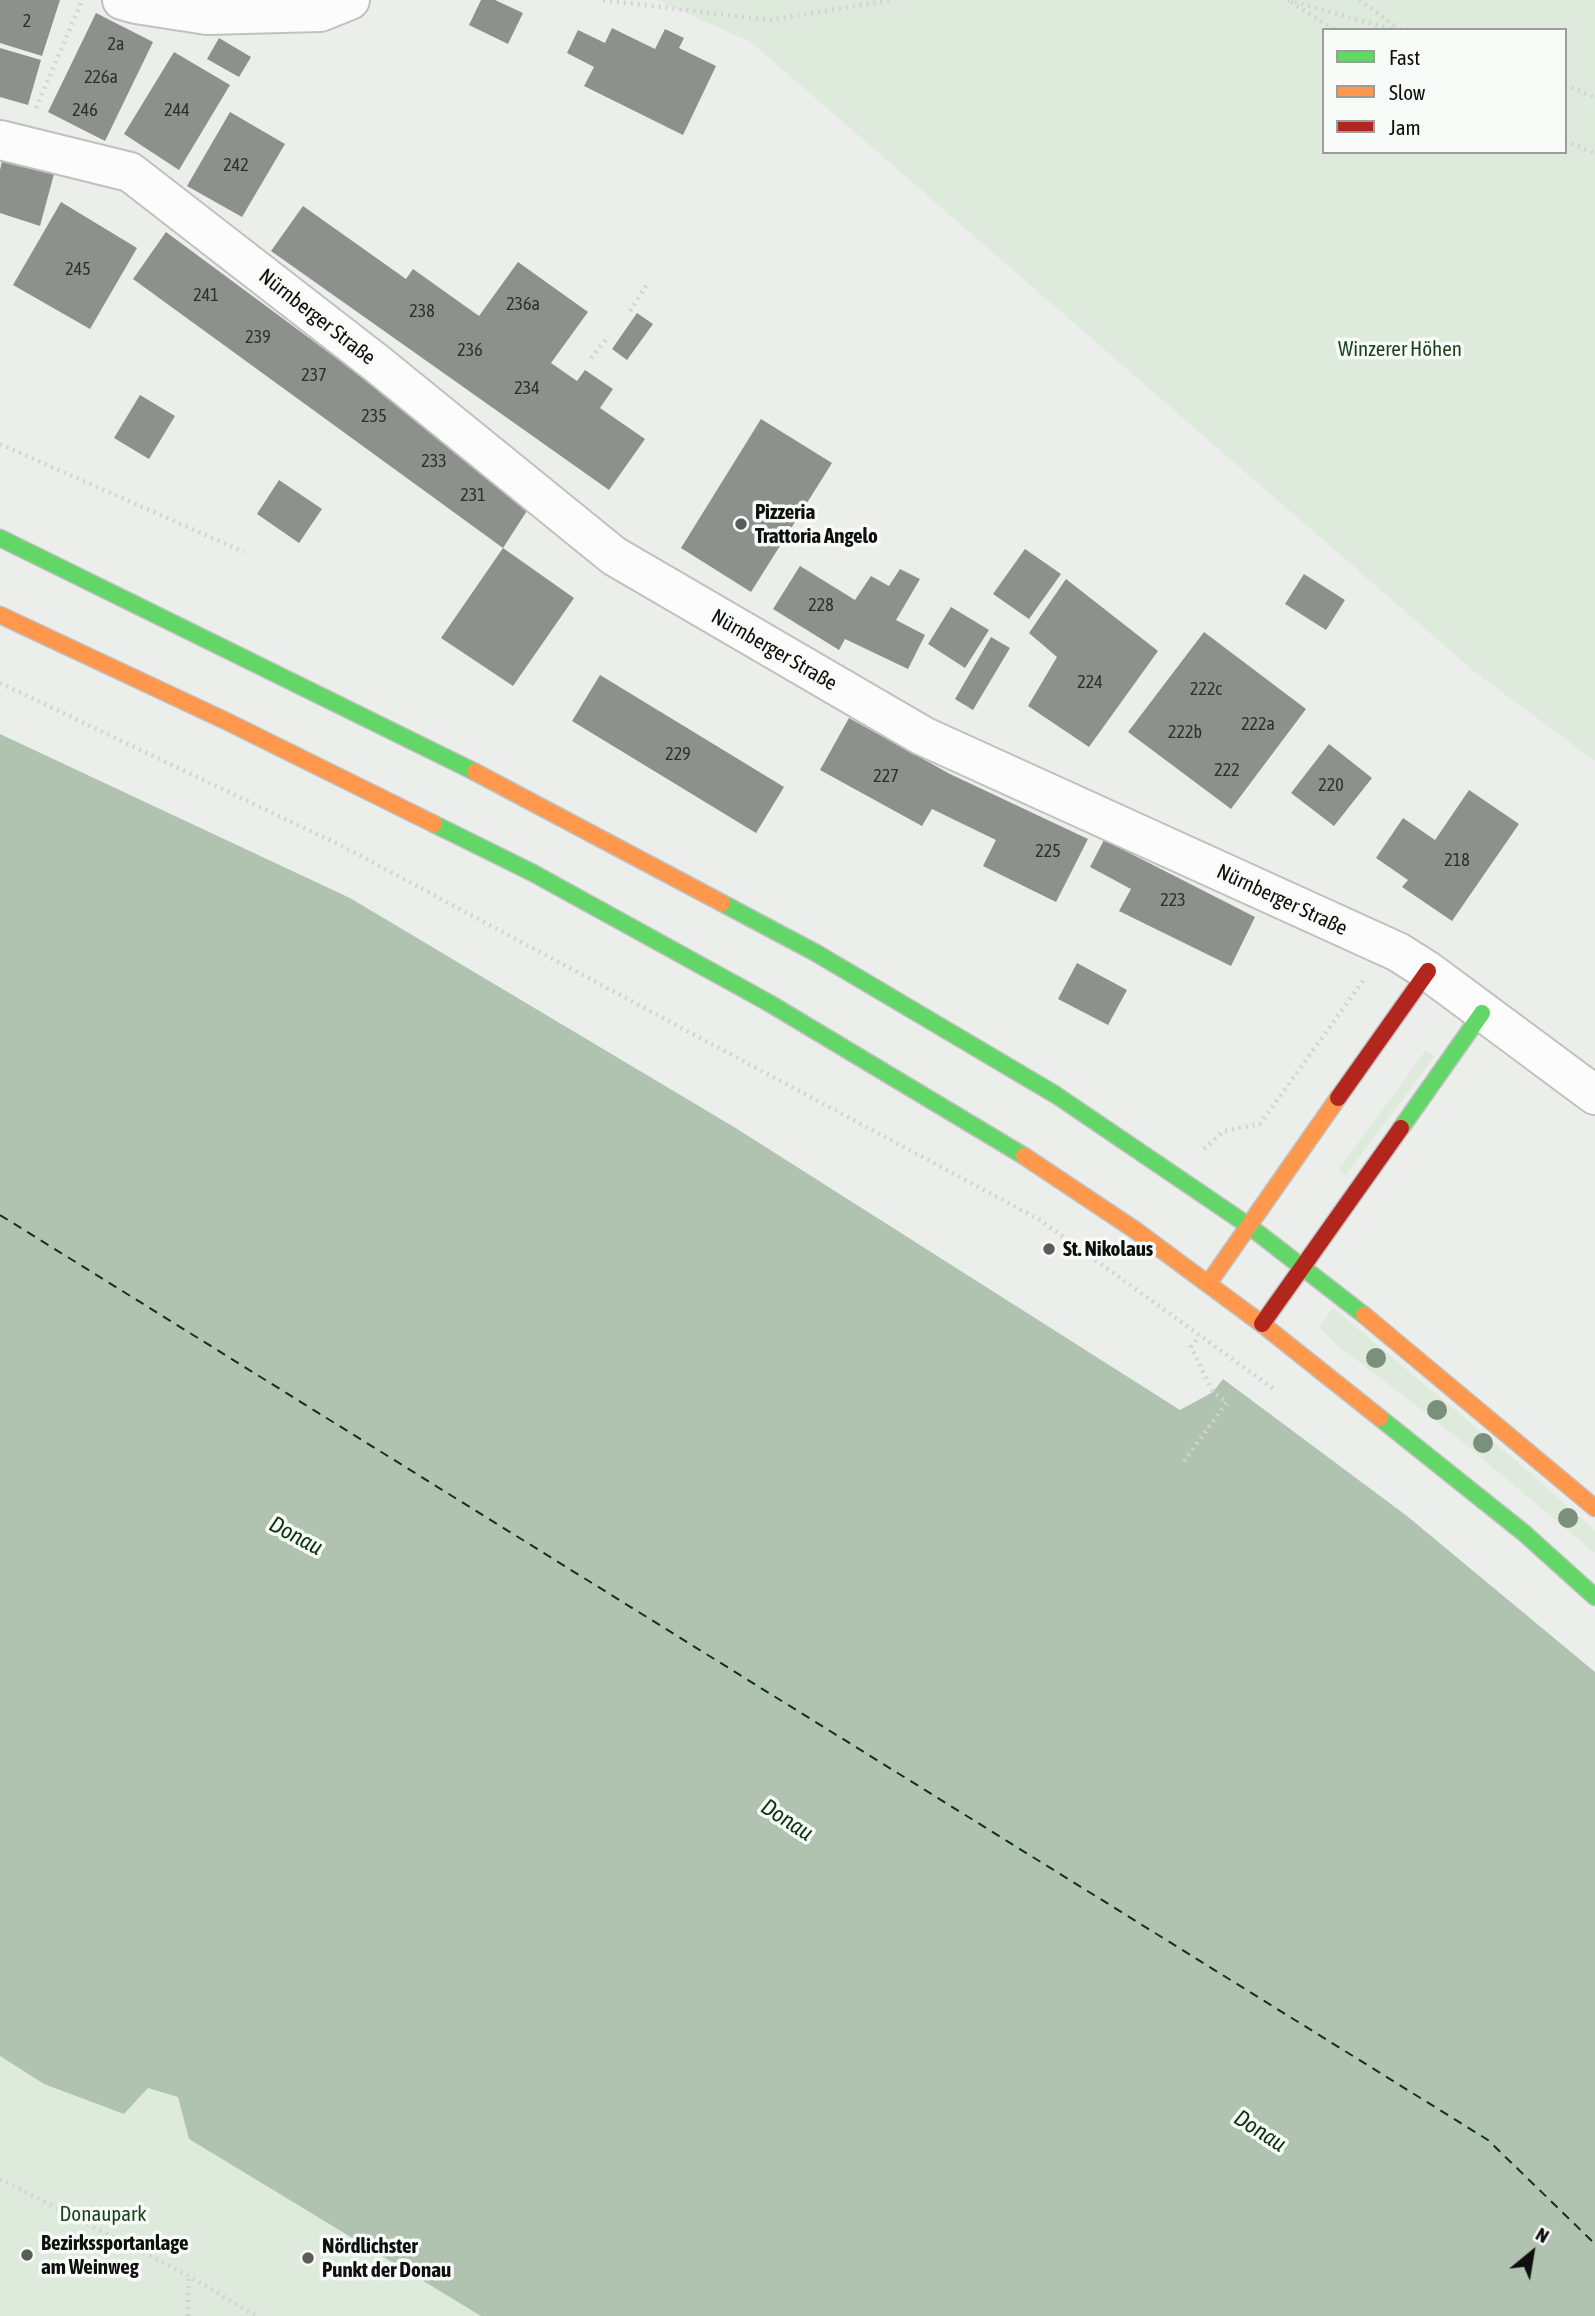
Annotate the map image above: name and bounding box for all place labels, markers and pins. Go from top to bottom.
place label: Pizzeria Trattoria Angelo [755,499,878,549]
marker: Pizzeria Trattoria Angelo [733,516,749,532]
place label: St. Nikolaus [1063,1236,1153,1262]
marker: St. Nikolaus [1041,1241,1057,1257]
place label: Bezirkssportanlage am Weinweg [41,2230,188,2280]
place label: Nördlichster Punkt der Donau [322,2233,451,2283]
marker: Bezirkssportanlage am Weinweg [19,2247,35,2263]
marker: Nördlichster Punkt der Donau [300,2250,316,2266]

